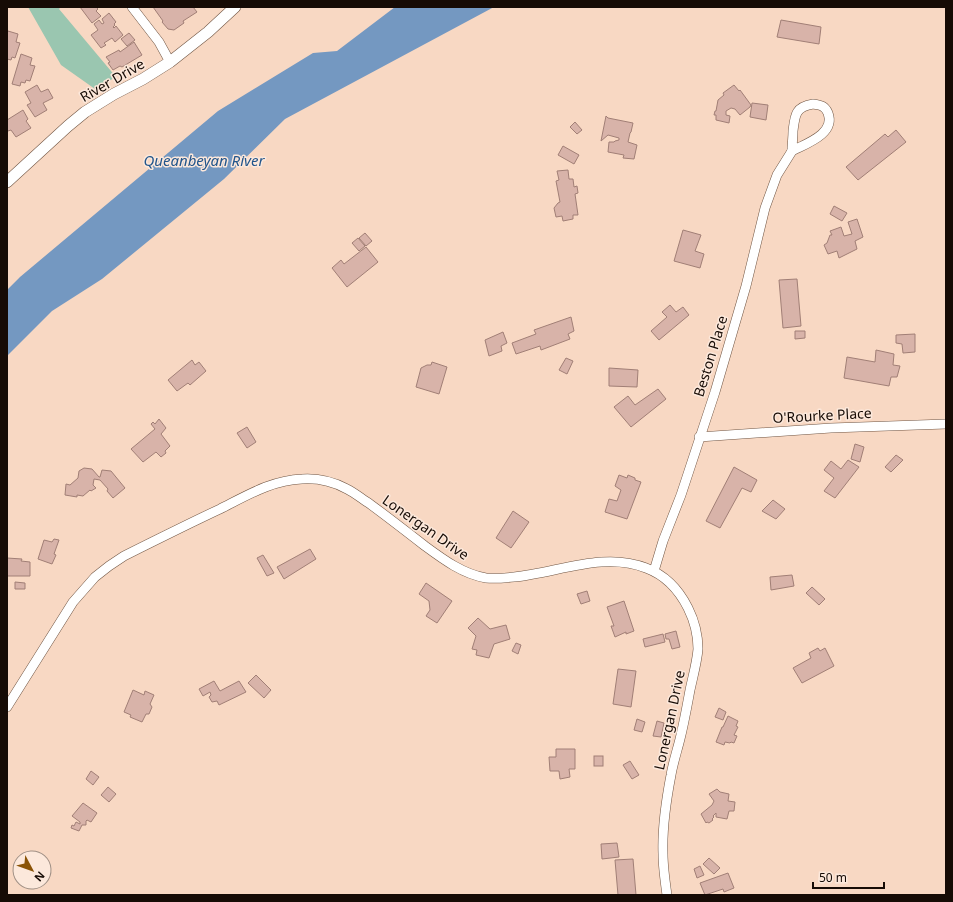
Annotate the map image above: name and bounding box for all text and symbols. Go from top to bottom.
street label: River Drive [76,54,148,106]
water label: Queanbeyan River [143,150,266,170]
street label: Beston Place [689,313,731,399]
street label: O'Rourke Place [772,403,872,427]
street label: Lonergan Drive [379,490,473,564]
street label: Lonergan Drive [649,668,689,772]
north arrow [12,850,52,890]
scale bar [813,864,884,890]
text: N [31,869,49,885]
text: 50 m [819,869,847,886]

